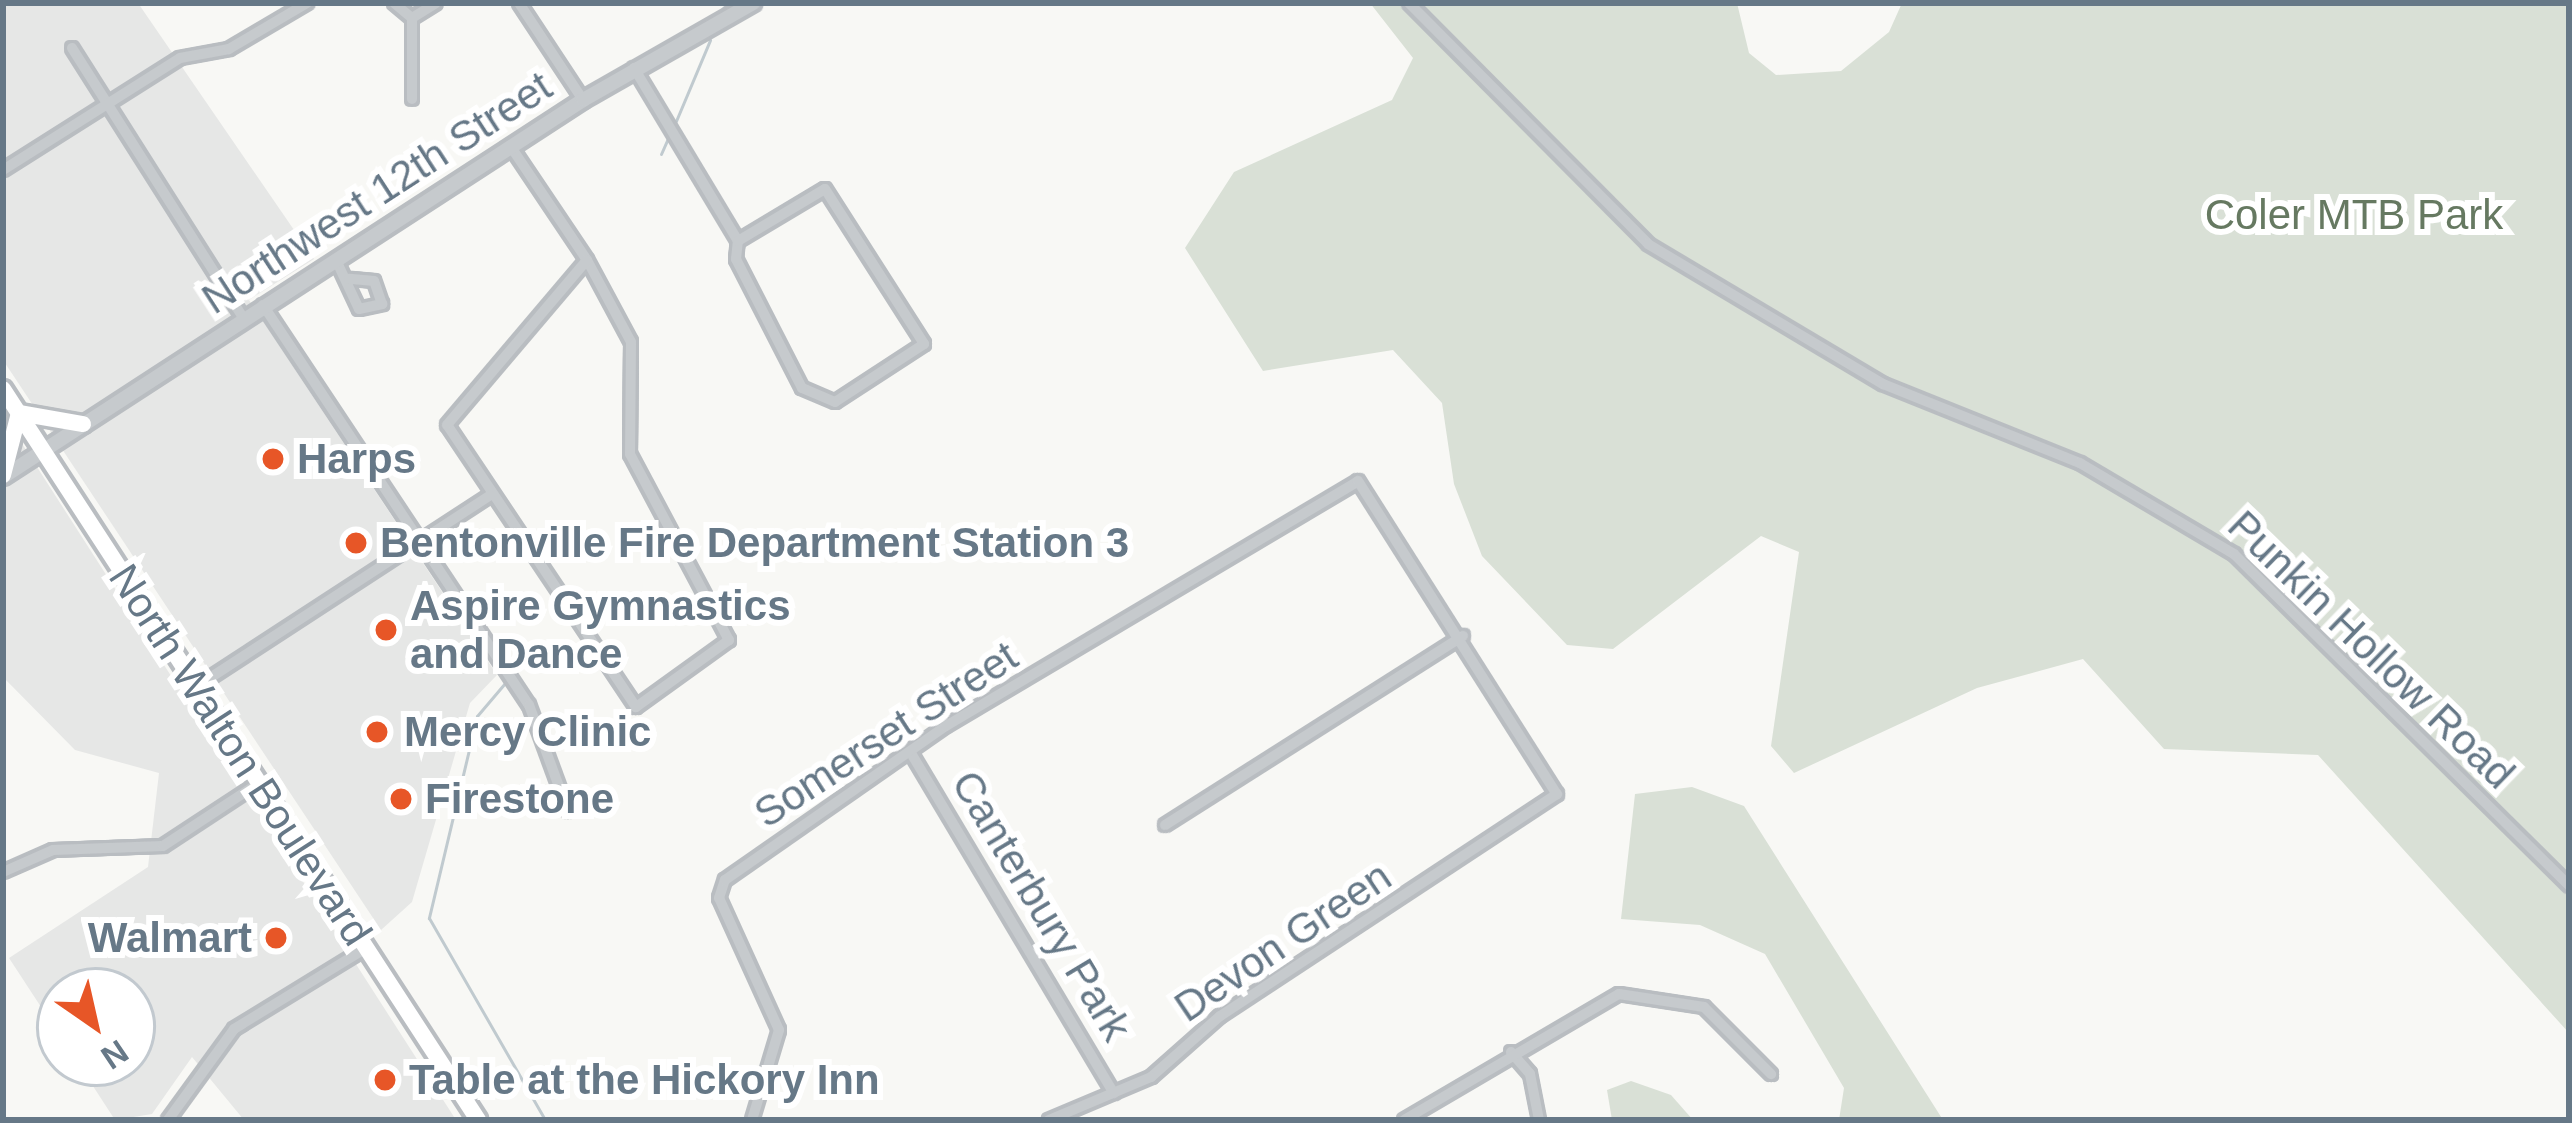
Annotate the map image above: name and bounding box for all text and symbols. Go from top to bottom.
street label: Northwest 12th Street [193,61,561,325]
park label: Coler MTB Park [2205,190,2503,240]
place label: Harps [297,434,416,484]
marker: Harps [260,446,286,472]
street label: Punkin Hollow Road [2217,501,2525,799]
place label: Bentonville Fire Department Station 3 [380,518,1129,568]
marker: Bentonville Fire Department Station 3 [343,530,369,556]
street label: North Walton Boulevard [98,555,382,955]
place label: Aspire Gymnastics and Dance [410,581,791,680]
marker: Aspire Gymnastics and Dance [373,617,399,643]
street label: Somerset Street [745,631,1027,839]
place label: Mercy Clinic [404,707,651,757]
marker: Mercy Clinic [361,716,393,748]
street label: Canterbury Park [941,762,1141,1050]
place label: Firestone [425,774,614,824]
marker: Firestone [388,786,414,812]
street label: Devon Green [1165,851,1401,1033]
place label: Walmart [88,913,252,963]
marker: Walmart [263,925,289,951]
north arrow [36,967,156,1087]
text: N [95,1033,135,1077]
place label: Table at the Hickory Inn [409,1055,880,1105]
marker: Table at the Hickory Inn [372,1067,398,1093]

